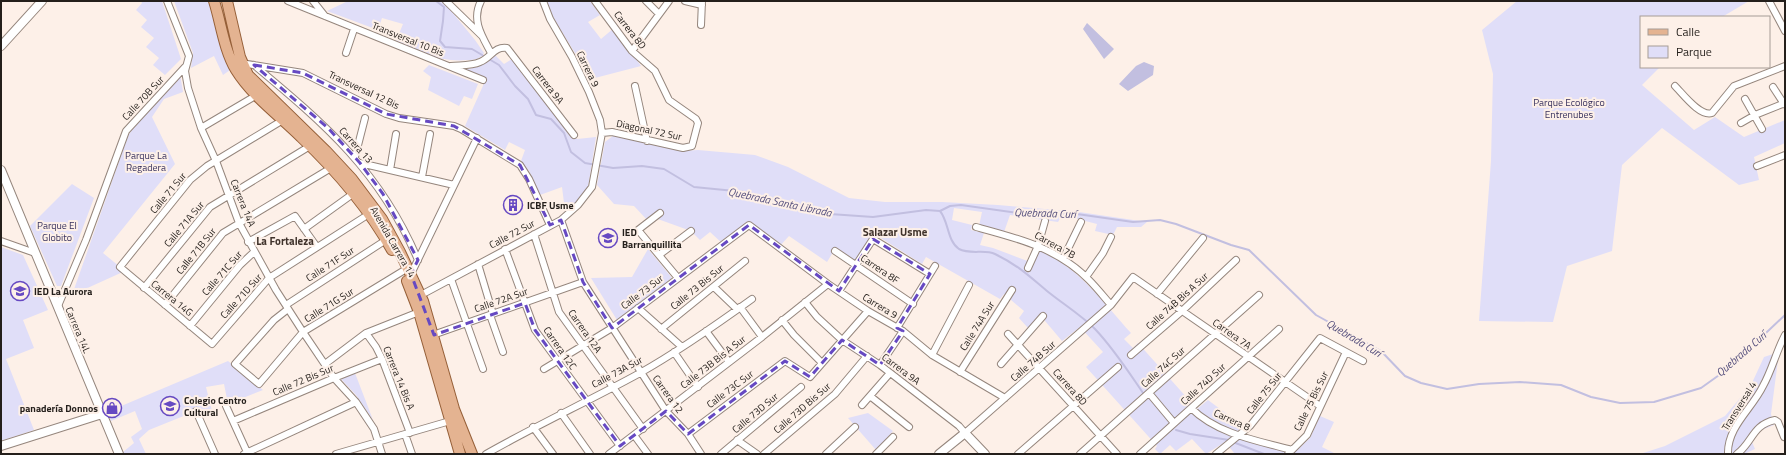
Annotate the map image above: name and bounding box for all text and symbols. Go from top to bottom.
street label: Carrera 8D [610,8,650,52]
legend [1640,16,1770,68]
street label: Transversal 10 Bis [370,18,447,60]
text: Calle [1676,22,1700,41]
text: Parque [1676,42,1712,61]
street label: Carrera 9 [573,48,603,90]
street label: Carrera 9A [528,63,568,107]
street label: Transversal 12 Bis [326,67,402,113]
street label: Calle 70B Sur [118,72,168,124]
park label: Parque Ecológico Entrenubes [1533,95,1605,122]
street label: Diagonal 72 Sur [615,116,684,144]
street label: Carrera 13 [336,124,376,166]
park label: Parque La Regadera [125,148,167,175]
street label: Calle 71 Sur [146,169,190,217]
street label: Carrera 14A [227,177,259,229]
water label: Quebrada Santa Librada [727,183,834,221]
building icon: ICBF Usme [502,194,524,216]
street label: Calle 71A Sur [160,197,208,250]
place label: ICBF Usme [527,198,574,213]
street label: Avenida Carrera 14 [367,204,420,281]
water label: Quebrada Curí [1014,204,1079,222]
street label: Calle 72 Sur [486,215,538,252]
park label: Parque El Globito [37,218,77,245]
street label: Calle 71B Sur [173,224,220,278]
district label: Salazar Usme [863,224,928,240]
place label: IED Barranquillita [622,225,682,252]
school or university icon: IED Barranquillita [597,227,619,249]
street label: Carrera 7B [1032,228,1078,262]
district label: La Fortaleza [256,233,314,249]
street label: Calle 71F Sur [303,242,358,285]
street label: Calle 71C Sur [198,247,246,299]
street label: Carrera 8F [858,251,902,287]
street label: Calle 73 Bis Sur [667,260,727,313]
street label: Calle 74B Bis A Sur [1142,268,1212,333]
street label: Calle 71D Sur [217,270,266,322]
street label: Calle 73 Sur [618,271,667,313]
street label: Carrera 14G [148,276,196,320]
school or university icon: IED La Aurora [9,280,31,302]
street label: Calle 71G Sur [301,283,357,326]
place label: IED La Aurora [34,284,92,299]
street label: Calle 72A Sur [472,284,530,316]
street label: Carrera 9 [860,290,901,323]
street label: Calle 74A Sur [956,298,998,354]
street label: Carrera 14L [62,305,95,356]
street label: Carrera 12A [564,306,606,356]
street label: Carrera 7A [1209,315,1255,353]
water label: Quebrada Curí [1323,315,1387,362]
street label: Carrera 12C [540,323,581,373]
water label: Quebrada Curí [1712,326,1772,380]
street label: Calle 73B Bis A Sur [677,331,749,392]
street label: Calle 74B Sur [1007,337,1059,385]
street label: Calle 74C Sur [1137,343,1189,391]
street label: Carrera 14 Bis A [379,344,419,412]
street label: Carrera 9A [879,350,923,388]
street label: Calle 73A Sur [589,352,646,392]
street label: Calle 74D Sur [1177,359,1229,408]
street label: Calle 72 Bis Sur [270,360,336,400]
street label: Carrera 8D [1049,365,1091,409]
street label: Calle 73C Sur [703,366,757,412]
street label: Calle 75 Sur [1243,368,1286,417]
street label: Calle 75 Bis Sur [1290,368,1332,434]
street label: Carrera 12 [649,372,687,416]
street label: Transversal 4 [1718,378,1760,434]
street label: Calle 73D Bis Sur [770,379,834,437]
street label: Calle 73D Sur [729,389,782,437]
place label: Colegio Centro Cultural [184,393,247,420]
school or university icon: Colegio Centro Cultural [159,395,181,417]
shop icon: panadería Donnos [101,397,123,419]
place label: panadería Donnos [20,401,98,416]
street label: Carrera 8 [1211,405,1253,435]

